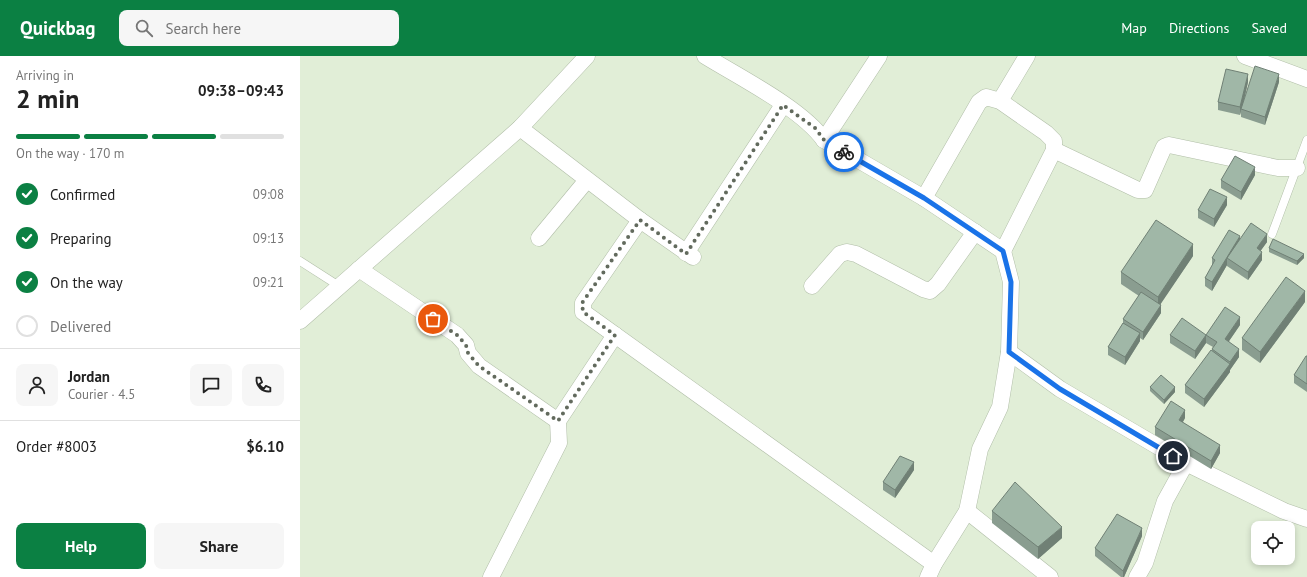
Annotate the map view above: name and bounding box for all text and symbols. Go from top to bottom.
search box [119,10,399,46]
text: Quickbag [20,16,95,40]
icon: search [133,17,155,39]
text: Search here [165,19,241,38]
text: Map [1121,19,1147,37]
text: Directions [1169,19,1229,37]
text: Saved [1251,19,1287,37]
text: Arriving in [16,67,74,84]
text: 09:38–09:43 [198,81,284,100]
text: 2 min [16,82,79,115]
courier [824,132,864,172]
icon: bike [833,141,855,163]
text: On the way · 170 m [16,145,124,162]
icon: check [16,183,38,205]
text: Confirmed [50,185,115,204]
text: 09:08 [253,186,284,203]
icon: check [16,227,38,249]
text: Preparing [50,229,112,248]
text: 09:13 [253,230,284,247]
icon: check [16,271,38,293]
text: On the way [50,273,123,292]
text: 09:21 [253,274,284,291]
pin [416,302,450,336]
icon: bag [422,308,444,330]
text: Delivered [50,317,111,336]
button: person [16,364,58,406]
button: chat [190,364,232,406]
button: phone [242,364,284,406]
text: Jordan [68,367,110,386]
text: Courier · 4.5 [68,386,135,403]
text: Order #8003 [16,437,97,456]
text: $6.10 [246,437,284,456]
pin [1156,439,1190,473]
icon: home [1162,445,1184,467]
map controls [1251,521,1295,565]
button: locate [1251,521,1295,565]
button: Help [16,523,146,569]
button: Share [154,523,284,569]

